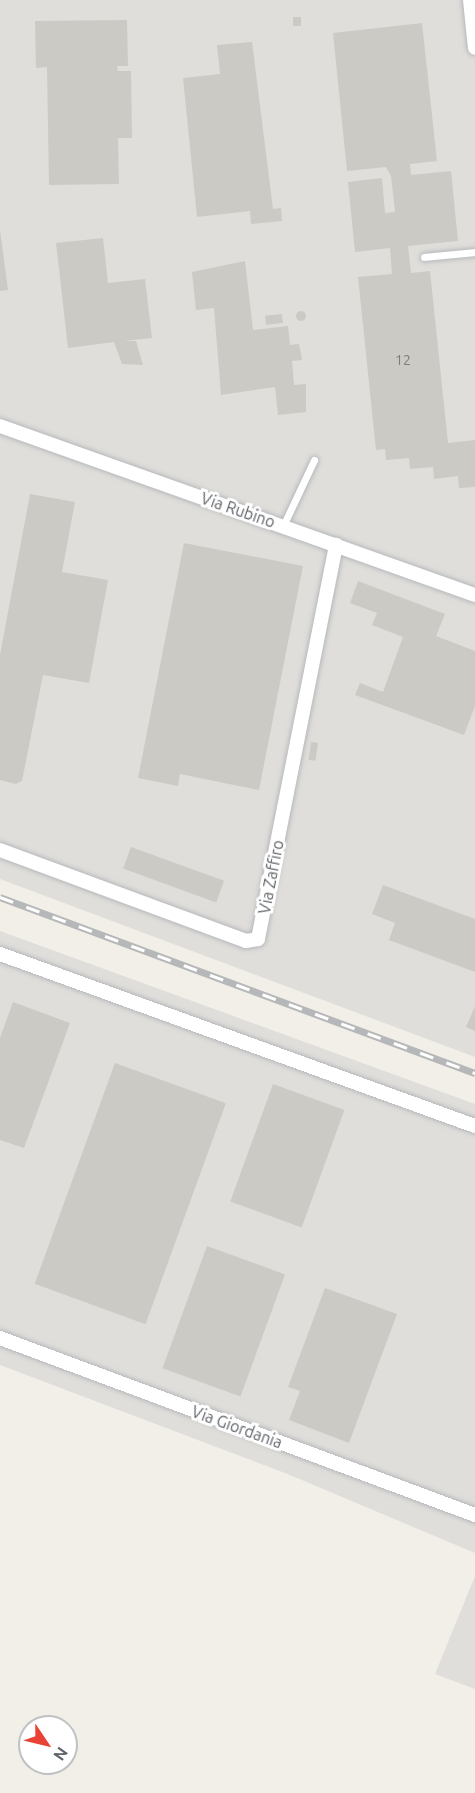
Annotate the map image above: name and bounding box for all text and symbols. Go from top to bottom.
house number: 12 [395,352,411,368]
street label: Via Rubino [198,488,278,532]
street label: Via Zaffiro [254,838,288,916]
street label: Via Giordania [189,1402,285,1452]
north arrow [18,1715,78,1775]
text: N [50,1744,72,1764]

